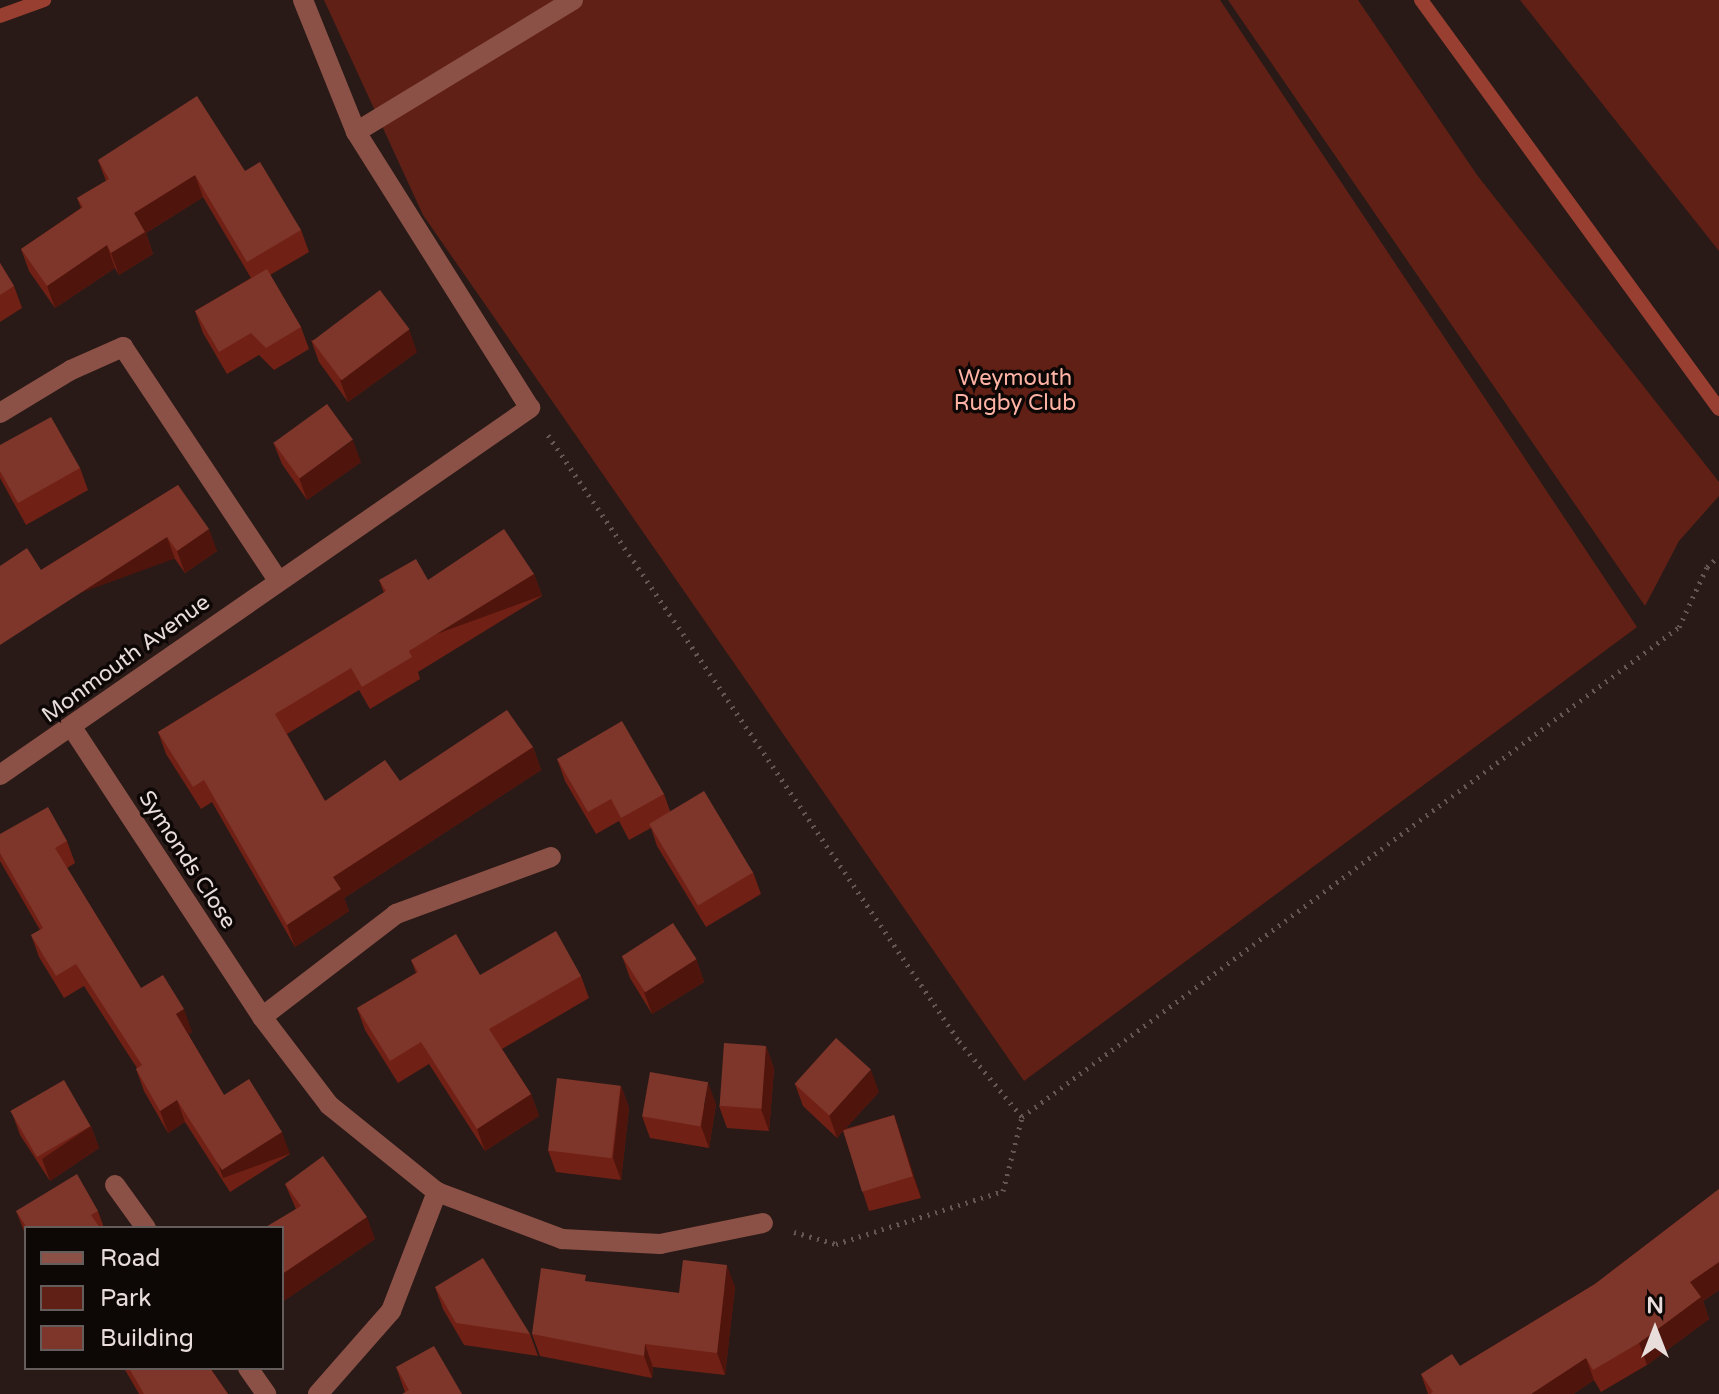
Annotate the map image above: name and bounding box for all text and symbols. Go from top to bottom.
park label: Weymouth Rugby Club [954,365,1076,416]
street label: Monmouth Avenue [37,589,215,729]
street label: Symonds Close [133,786,241,934]
legend [24,1226,284,1370]
text: Road [100,1244,160,1273]
text: Park [100,1284,151,1313]
north arrow [1615,1290,1695,1370]
text: N [1646,1293,1664,1319]
text: Building [100,1324,194,1353]

